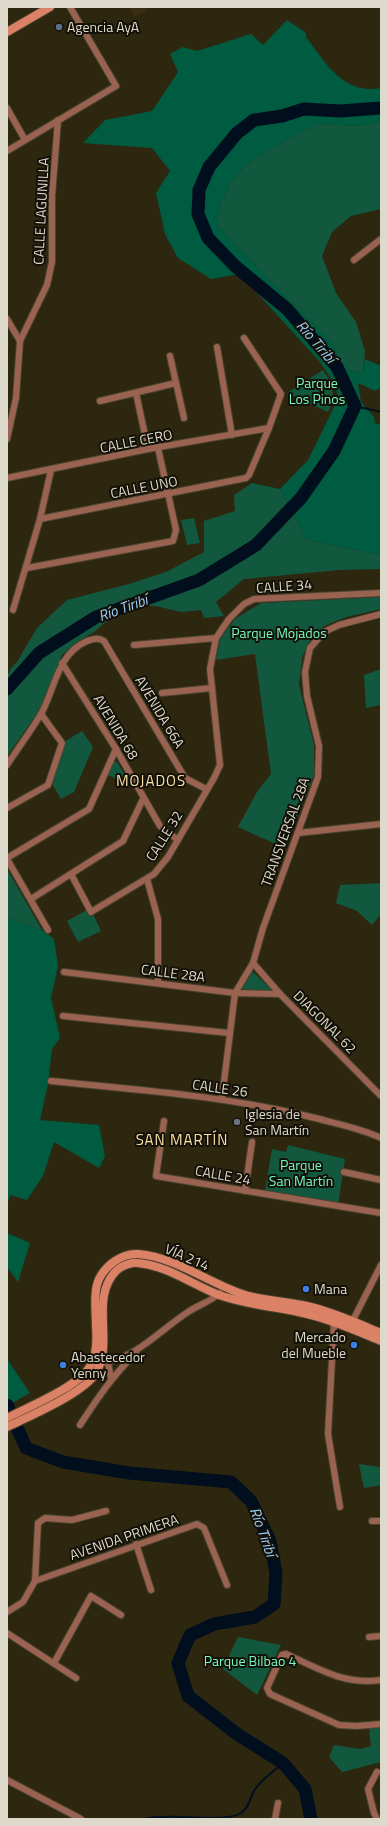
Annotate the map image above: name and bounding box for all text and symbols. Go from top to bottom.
place label: Agencia AyA [67,16,140,37]
marker: Agencia AyA [54,22,64,32]
street label: CALLE LAGUNILLA [27,156,54,265]
water label: Río Tiribí [291,315,344,371]
park label: Parque Los Pinos [289,372,345,409]
street label: CALLE CERO [98,423,174,458]
street label: CALLE UNO [109,470,179,503]
street label: CALLE 34 [255,573,313,598]
water label: Río Tiribí [95,587,154,627]
park label: Parque Mojados [231,622,327,643]
street label: AVENIDA 66A [131,672,191,752]
street label: AVENIDA 68 [89,690,144,763]
district label: MOJADOS [116,769,186,792]
street label: TRANSVERSAL 28A [255,773,314,890]
street label: CALLE 32 [140,806,187,865]
street label: CALLE 28A [140,958,207,987]
street label: DIAGONAL 62 [289,985,362,1058]
street label: CALLE 26 [191,1073,249,1102]
place label: Iglesia de San Martín [245,1103,309,1140]
marker: Iglesia de San Martín [232,1117,242,1127]
district label: SAN MARTÍN [136,1128,228,1151]
park label: Parque San Martín [269,1154,333,1191]
street label: CALLE 24 [194,1159,253,1190]
street label: VÍA 214 [162,1238,213,1275]
place label: Mana [314,1278,347,1299]
marker: Mana [301,1284,311,1294]
place label: Mercado del Mueble [281,1326,346,1363]
marker: Mercado del Mueble [349,1340,359,1350]
place label: Abastecedor Yenny [71,1346,145,1383]
marker: Abastecedor Yenny [58,1360,68,1370]
water label: Río Tiribí [244,1504,284,1563]
street label: AVENIDA PRIMERA [67,1508,182,1565]
park label: Parque Bilbao 4 [204,1650,296,1671]

